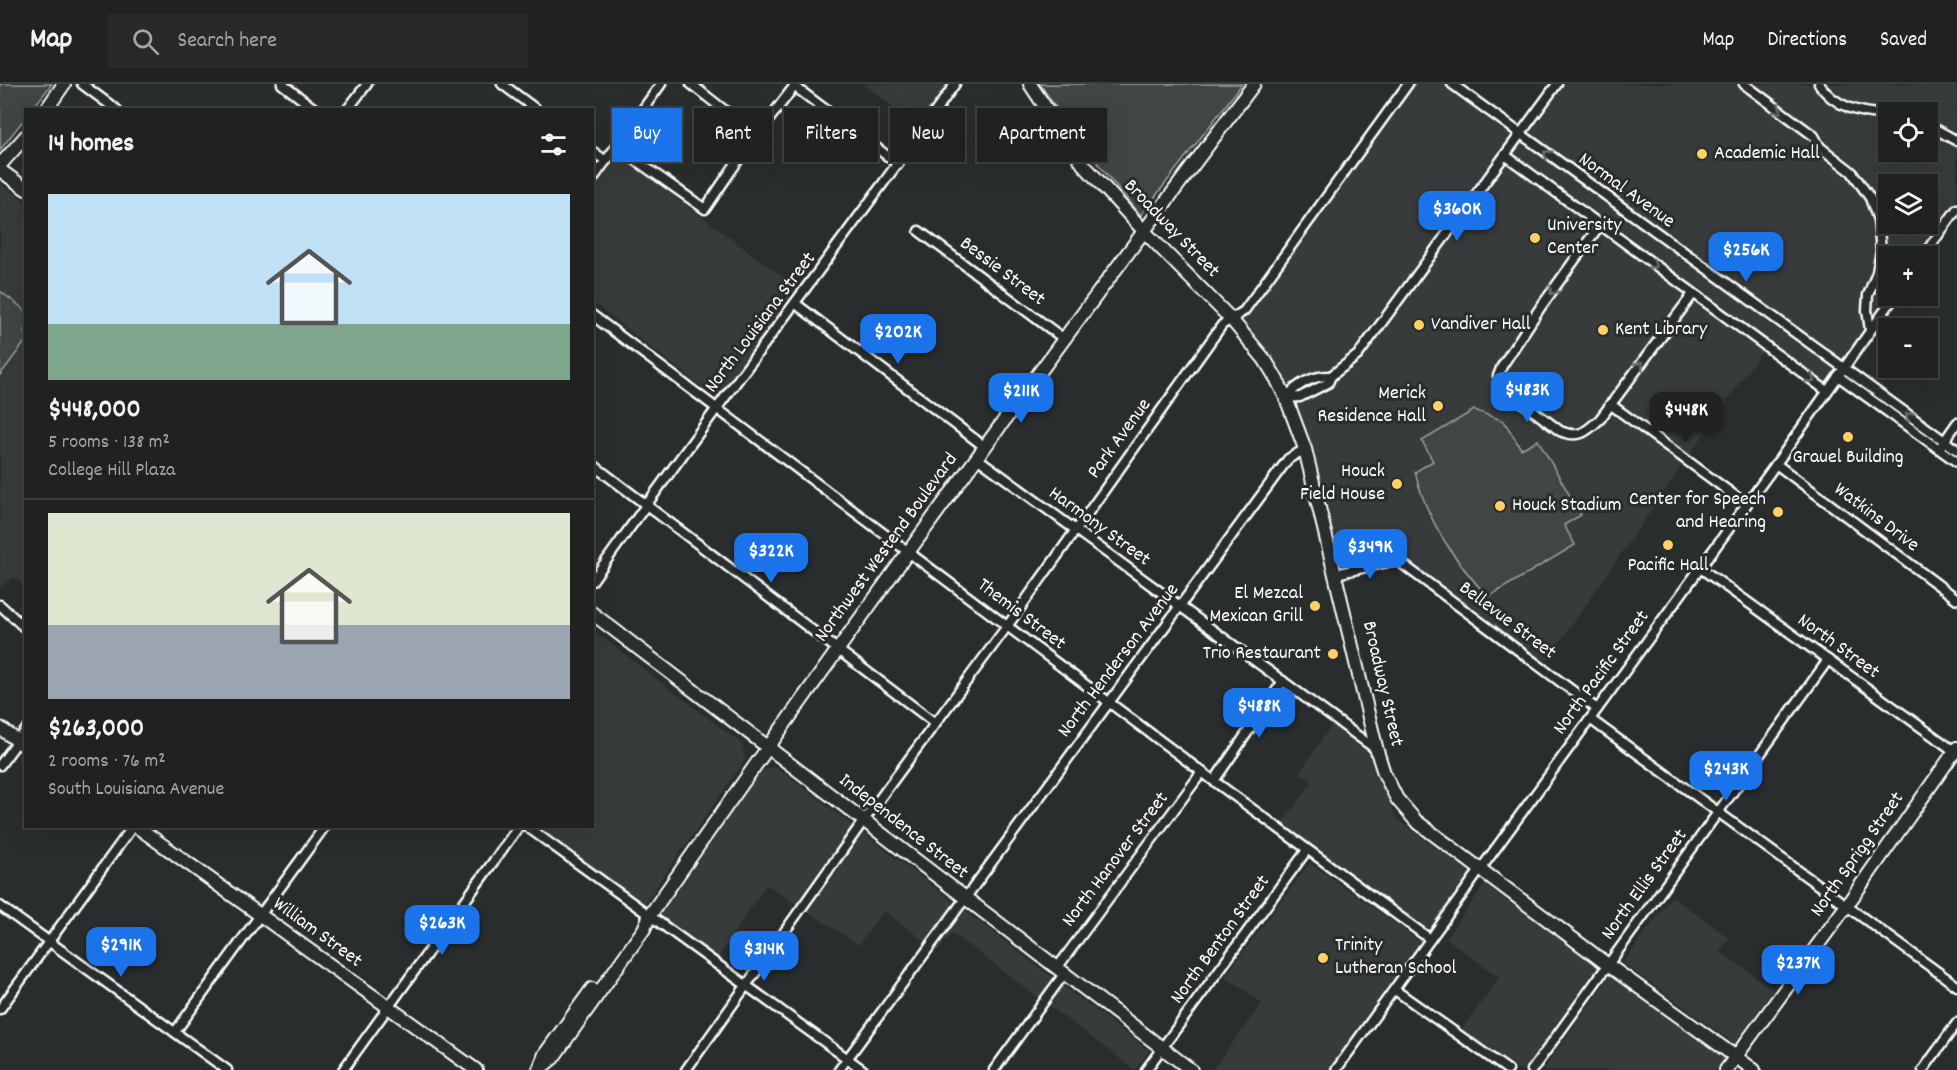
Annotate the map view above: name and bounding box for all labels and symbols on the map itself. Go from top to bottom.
one-way arrow [1772,103,1783,114]
place label: Academic Hall [1714,140,1820,168]
street label: Normal Avenue [1572,146,1680,236]
marker: Academic Hall [1695,147,1709,161]
one-way arrow [1543,150,1554,161]
street label: Broadway Street [1116,173,1226,285]
pin: $360K [1415,191,1499,242]
place label: University Center [1547,212,1623,263]
street label: Bessie Street [953,230,1051,314]
marker: University Center [1528,231,1542,245]
pin: $256K [1704,232,1788,283]
street label: North Louisiana Street [699,247,823,399]
one-way arrow [1647,258,1658,269]
one-way arrow [1549,284,1560,295]
place label: Vandiver Hall [1431,311,1531,339]
pin: $202K [856,314,940,365]
place label: Kent Library [1615,316,1708,344]
marker: Vandiver Hall [1412,318,1426,332]
marker: Kent Library [1596,323,1610,337]
one-way arrow [1632,361,1643,372]
pin: $483K [1485,372,1569,423]
one-way arrow [1804,372,1815,383]
pin: $211K [979,373,1063,424]
place label: Merick Residence Hall [1317,380,1426,431]
pin: $448K [1644,392,1728,443]
street label: Park Avenue [1081,393,1159,485]
marker: Merick Residence Hall [1431,399,1445,413]
one-way arrow [1905,413,1916,424]
marker: Grauel Building [1841,430,1855,444]
place label: Grauel Building [1792,444,1904,472]
street label: Northwest Westend Boulevard [809,448,965,648]
place label: Houck Field House [1300,458,1385,509]
street label: Watkins Drive [1827,476,1925,560]
marker: Houck Field House [1390,477,1404,491]
street label: Harmony Street [1042,480,1156,574]
place label: Center for Speech and Hearing [1629,486,1766,537]
place label: Houck Stadium [1512,492,1622,520]
marker: Houck Stadium [1493,499,1507,513]
marker: Center for Speech and Hearing [1771,505,1785,519]
pin: $349K [1328,529,1412,580]
pin: $322K [729,533,813,584]
marker: Pacific Hall [1661,538,1675,552]
place label: Pacific Hall [1627,552,1709,580]
street label: Themis Street [971,572,1071,658]
street label: Bellevue Street [1452,575,1562,667]
street label: North Henderson Avenue [1052,578,1187,744]
place label: El Mezcal Mexican Grill [1209,580,1303,631]
marker: El Mezcal Mexican Grill [1308,599,1322,613]
street label: North Pacific Street [1547,605,1657,741]
street label: North Street [1791,607,1885,687]
street label: Broadway Street [1354,618,1410,750]
place label: Trio Restaurant [1203,640,1321,668]
marker: Trio Restaurant [1326,647,1340,661]
pin: $488K [1217,688,1301,739]
pin: $243K [1684,751,1768,802]
street label: Independence Street [832,767,974,887]
street label: North Hanover Street [1056,787,1176,933]
street label: North Sprigg Street [1804,787,1912,923]
street label: North Ellis Street [1595,824,1695,946]
street label: North Benton Street [1165,870,1277,1010]
street label: William Street [266,891,368,975]
pin: $263K [400,905,484,956]
pin: $291K [79,927,163,978]
pin: $314K [722,931,806,982]
place label: Trinity Lutheran School [1335,932,1457,983]
pin: $237K [1756,945,1840,996]
marker: Trinity Lutheran School [1316,951,1330,965]

